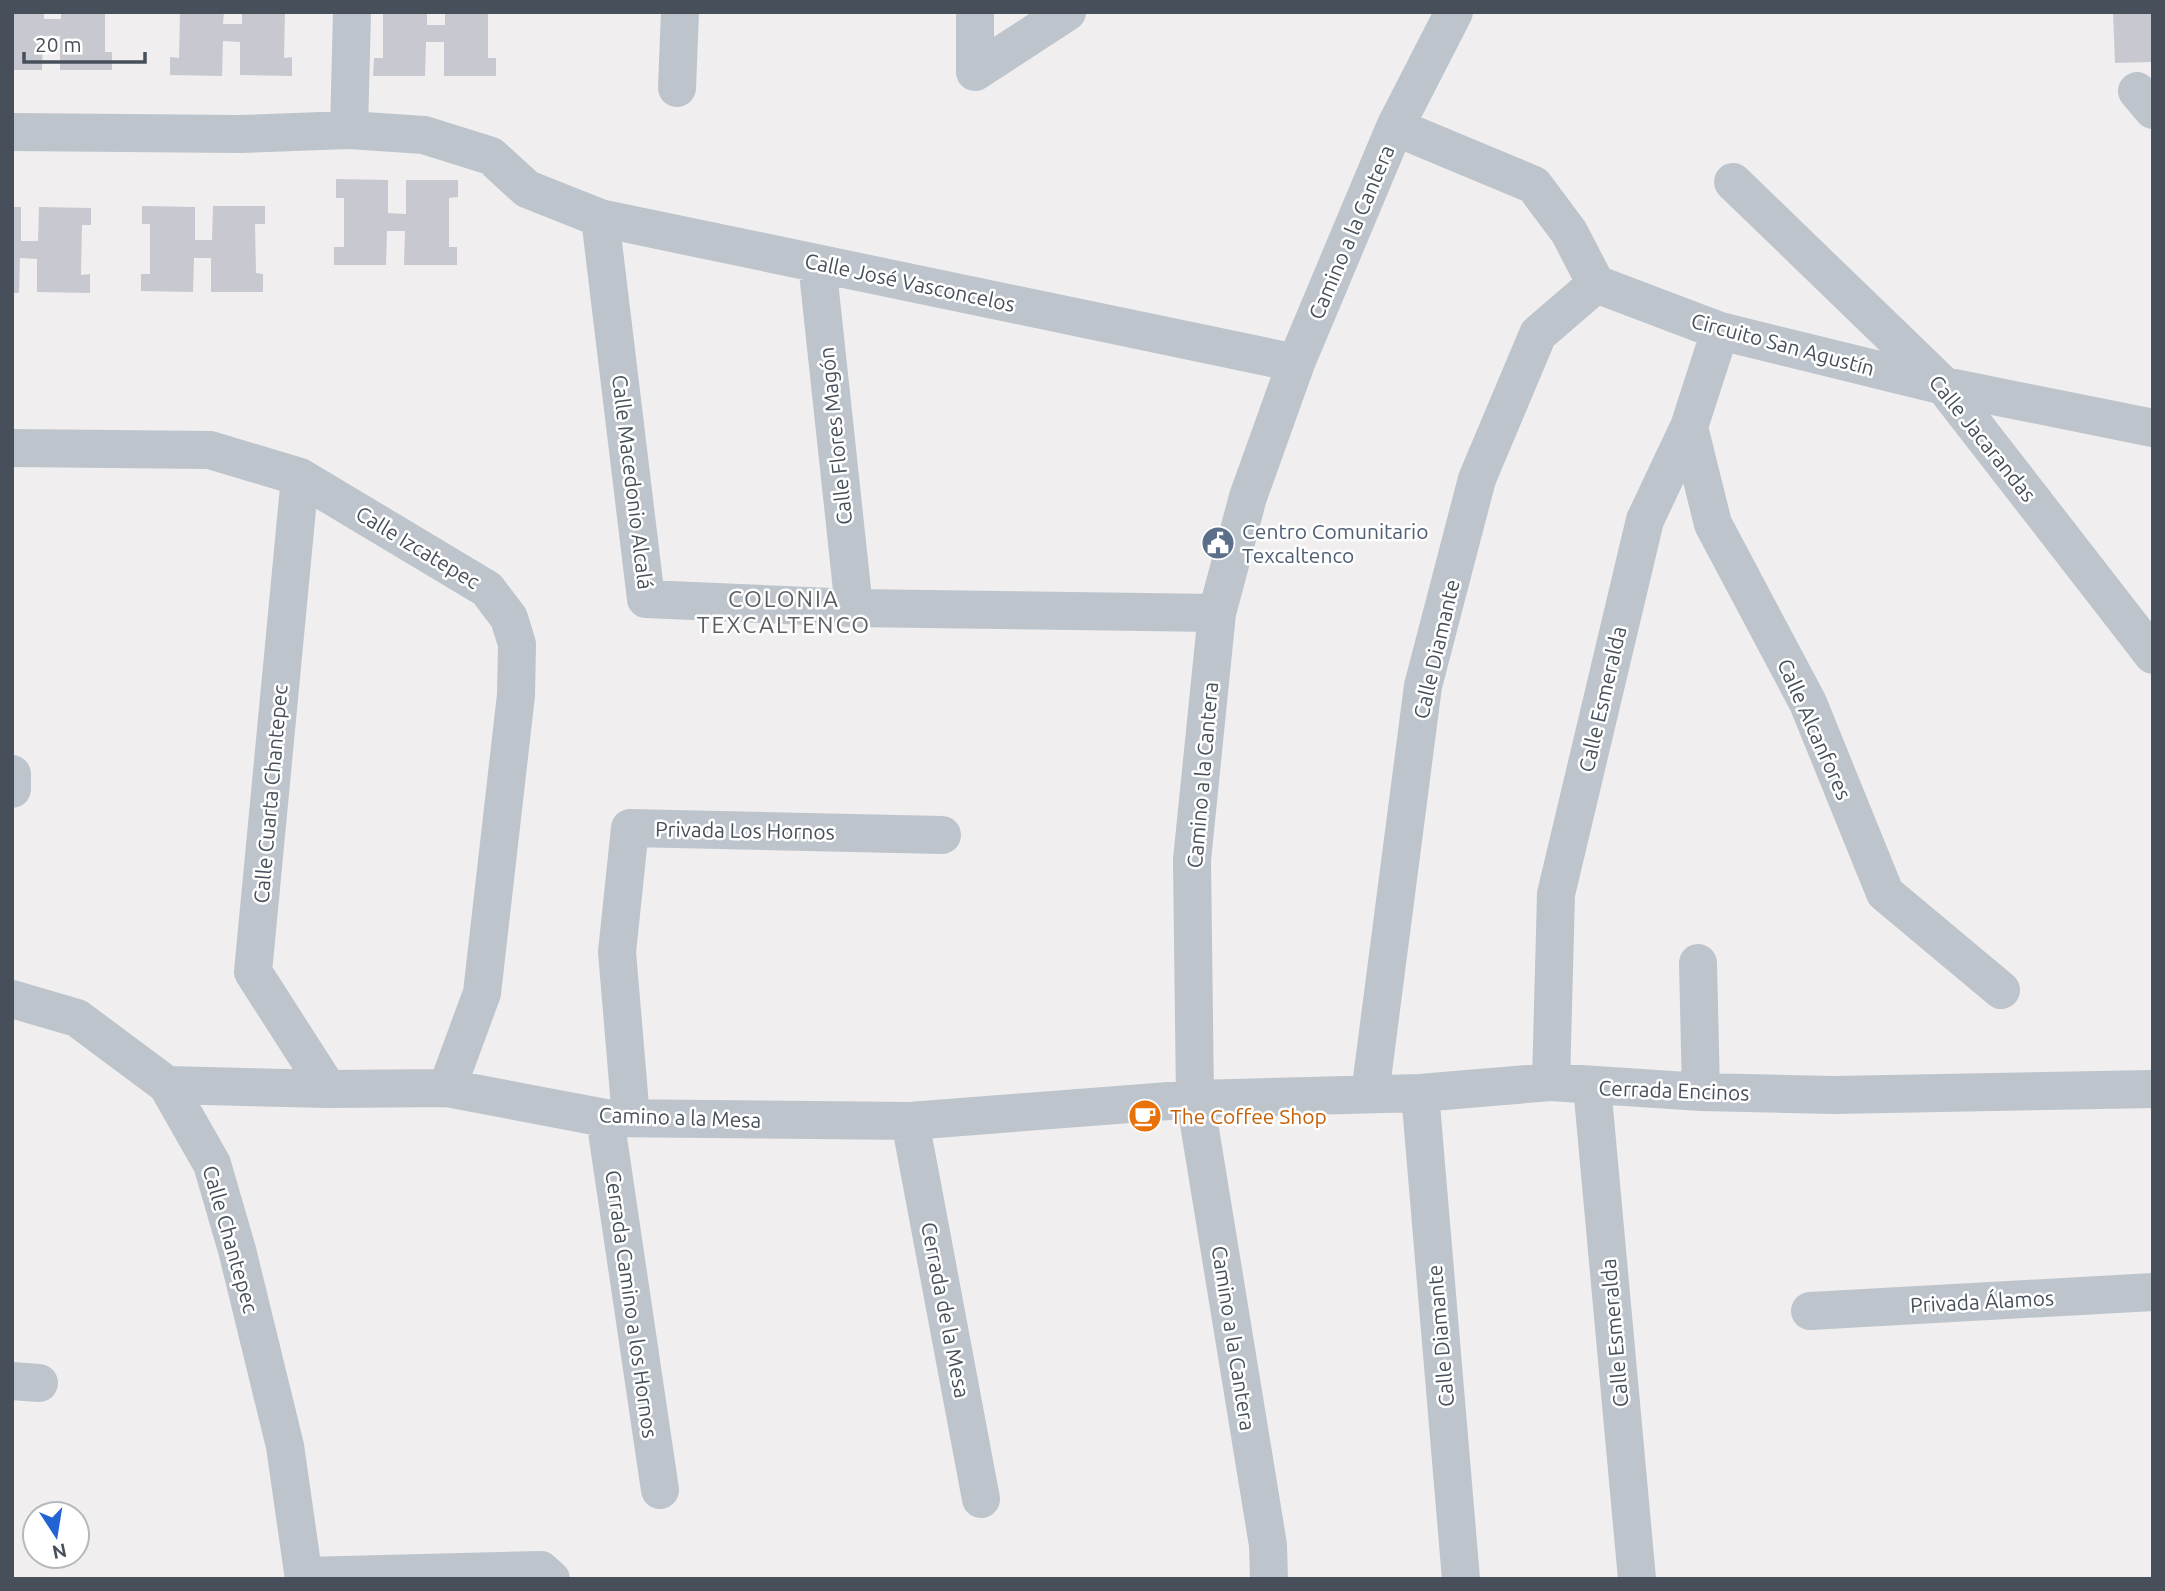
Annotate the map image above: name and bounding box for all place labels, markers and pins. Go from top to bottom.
place label: Centro Comunitario Texcaltenco [1242,519,1428,567]
public building icon: Centro Comunitario Texcaltenco [1199,524,1237,562]
cafe icon: The Coffee Shop [1126,1097,1164,1135]
place label: The Coffee Shop [1170,1104,1327,1128]

